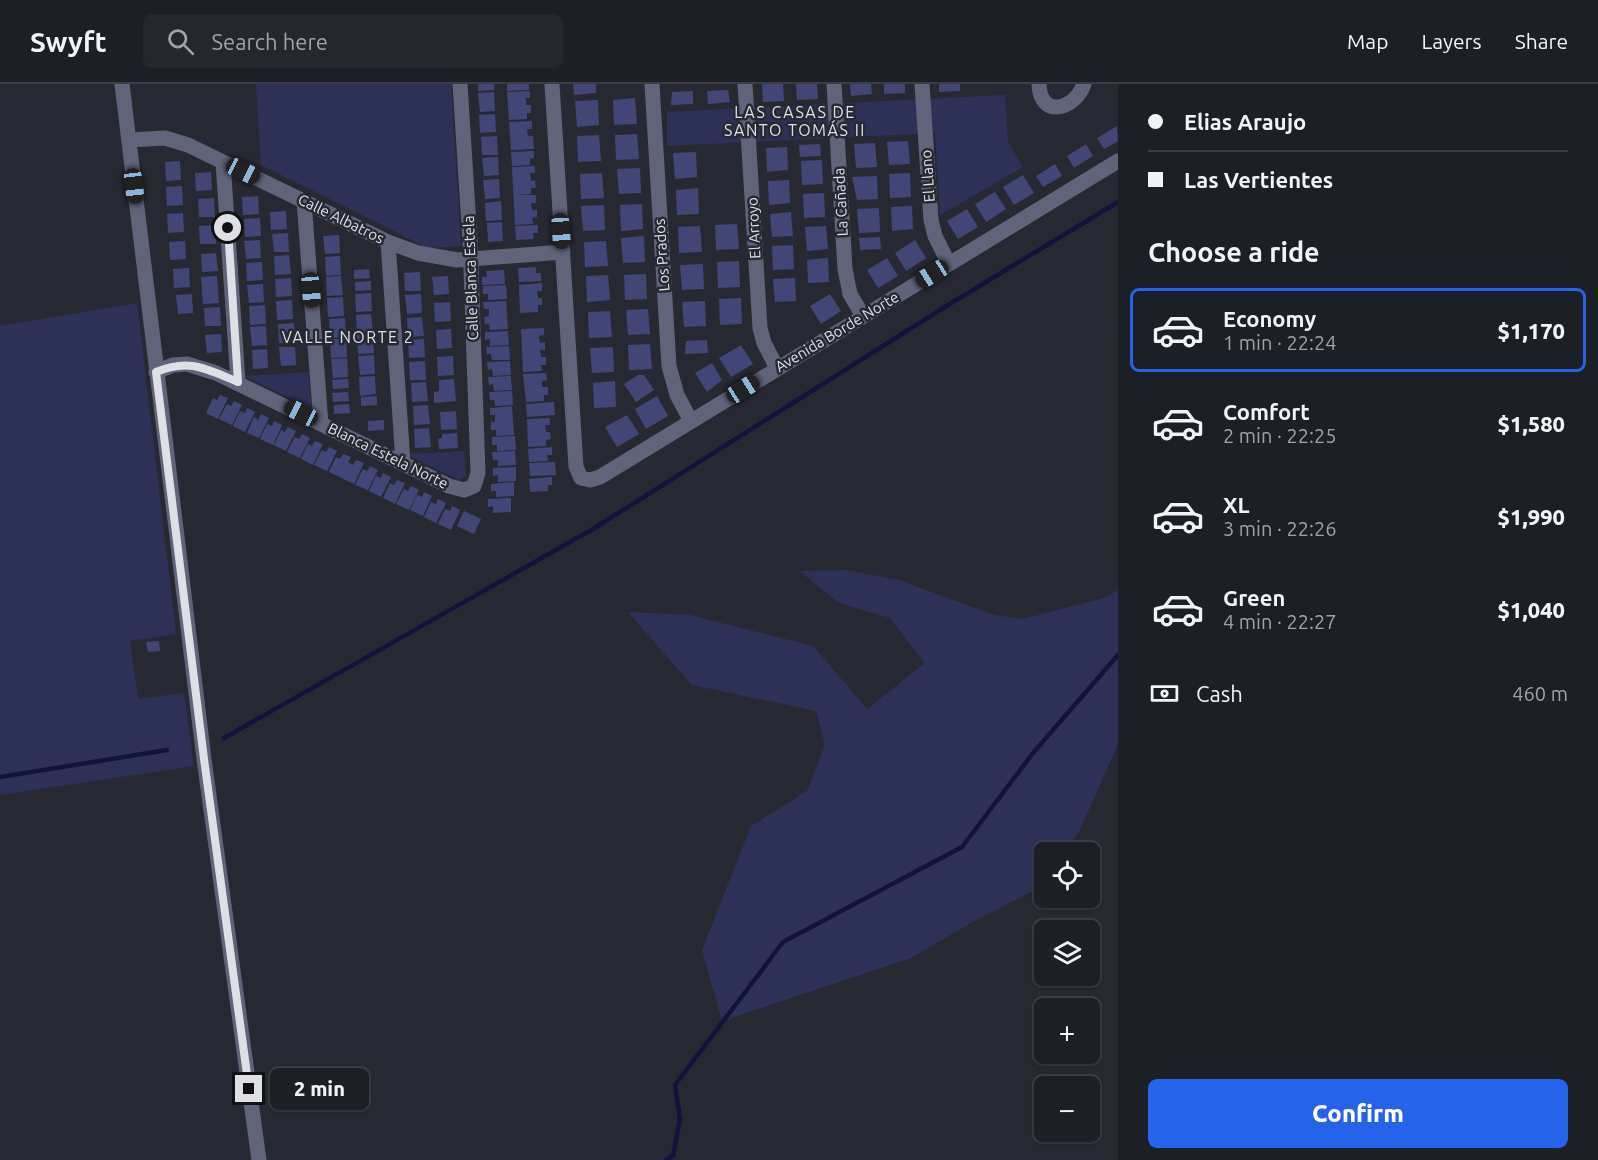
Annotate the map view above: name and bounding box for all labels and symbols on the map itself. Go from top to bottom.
district label: LAS CASAS DE SANTO TOMÁS II [724,103,866,139]
street label: El Llano [917,149,938,203]
car [223,155,263,187]
car [123,167,145,205]
street label: La Cañada [830,167,851,237]
street label: Calle Albatros [295,190,387,247]
street label: El Arroyo [743,197,764,259]
car [551,212,571,250]
route start [214,214,241,241]
street label: Calle Blanca Estela [460,215,481,341]
street label: Los Prados [650,218,673,292]
car [912,257,952,291]
car [300,271,322,309]
street label: Avenida Borde Norte [772,288,902,375]
district label: VALLE NORTE 2 [282,328,414,346]
car [723,372,763,406]
car [281,397,321,429]
street label: Blanca Estela Norte [325,419,451,492]
callout: 2 min [270,1068,369,1110]
route end [235,1075,262,1102]

